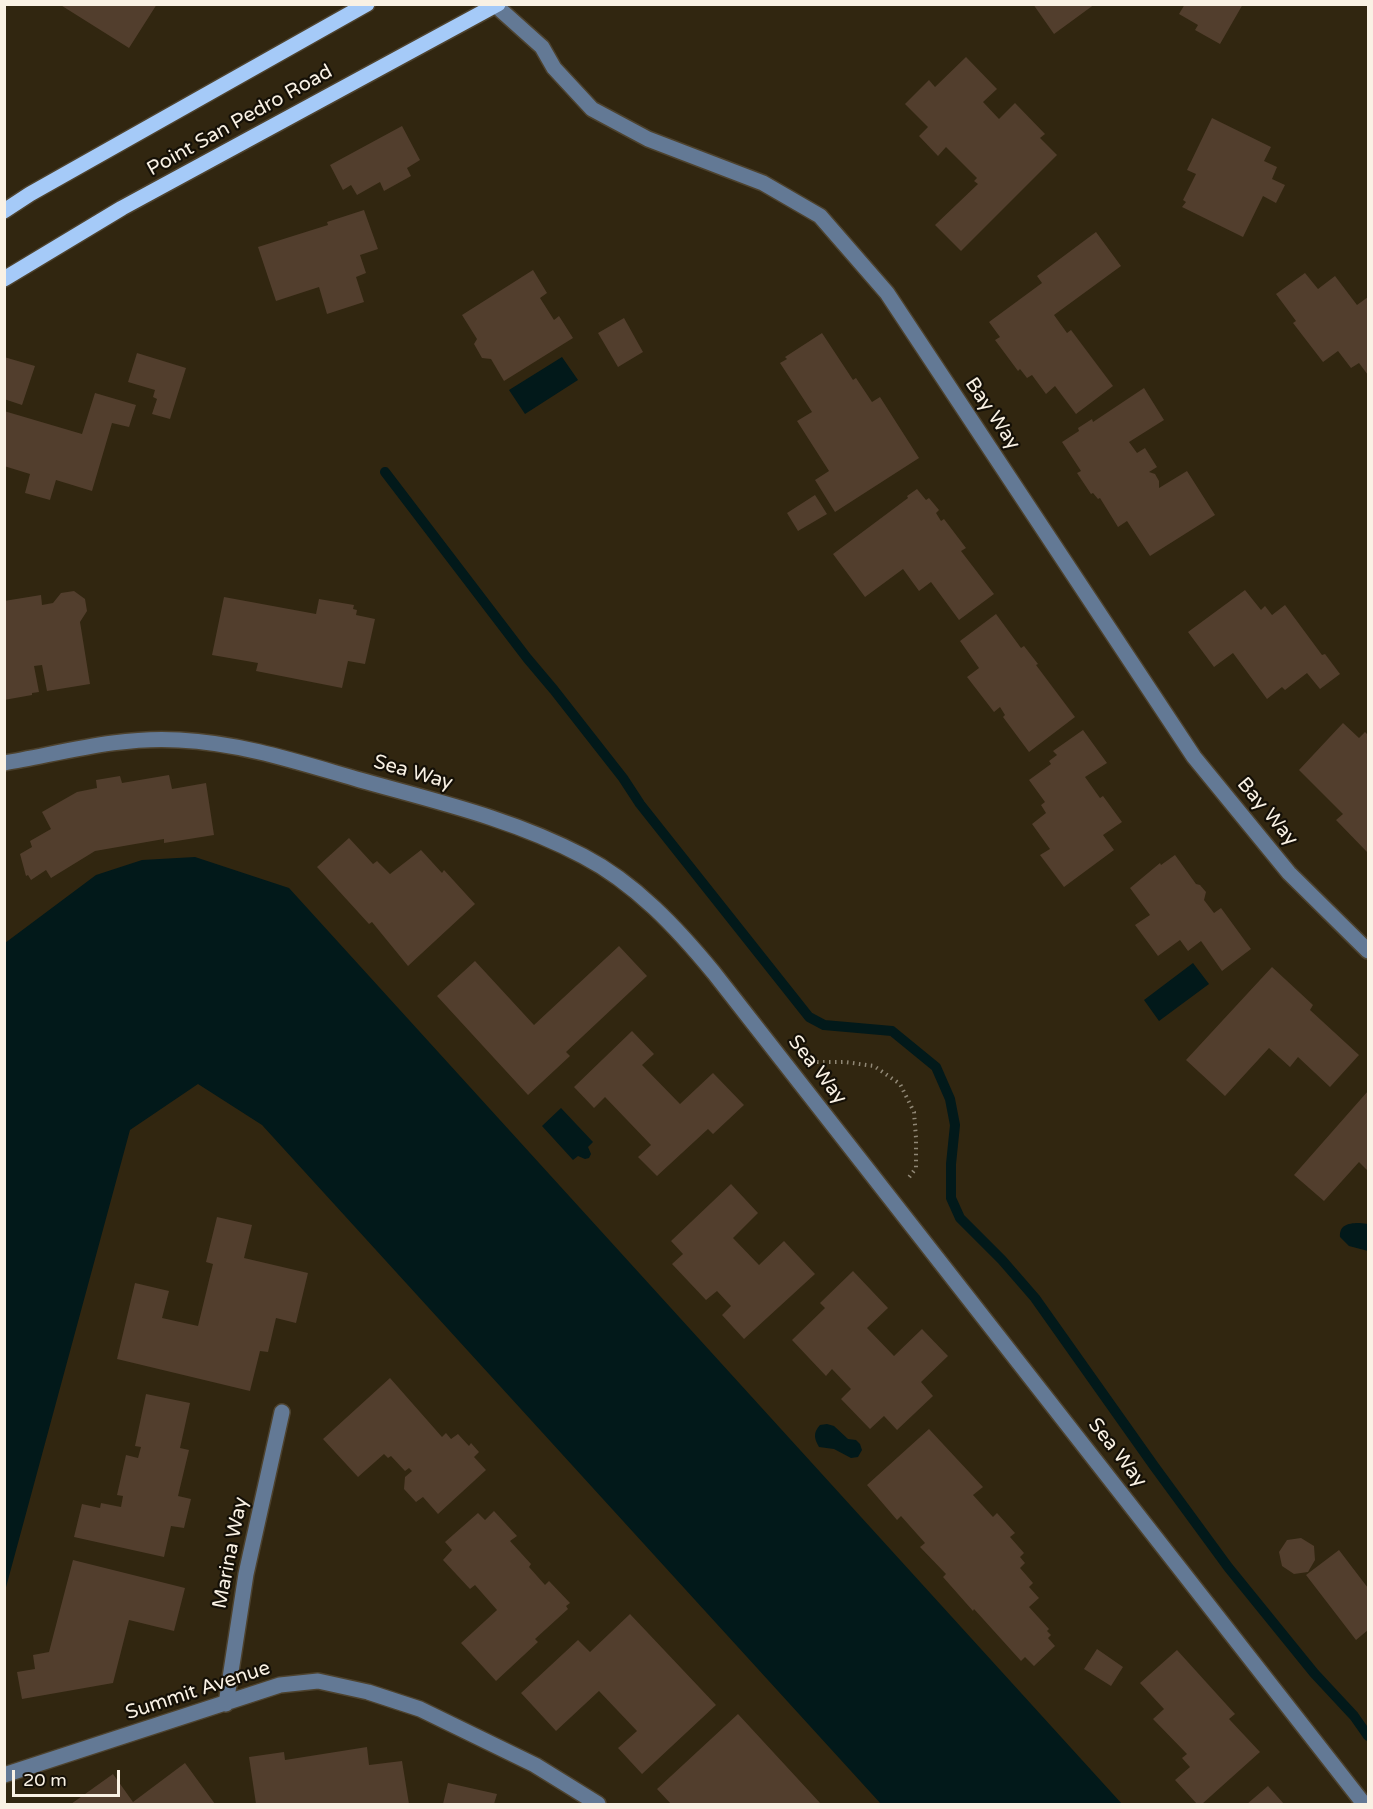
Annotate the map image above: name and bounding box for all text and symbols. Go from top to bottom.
street label: Point San Pedro Road [143,60,337,182]
street label: Bay Way [959,373,1025,455]
street label: Sea Way [371,750,455,796]
street label: Bay Way [1231,773,1303,851]
street label: Sea Way [783,1031,851,1109]
street label: Sea Way [1083,1414,1151,1492]
street label: Marina Way [208,1495,254,1611]
street label: Summit Avenue [123,1656,273,1726]
scale bar [15,1758,123,1796]
text: 20 m [23,1769,67,1791]

